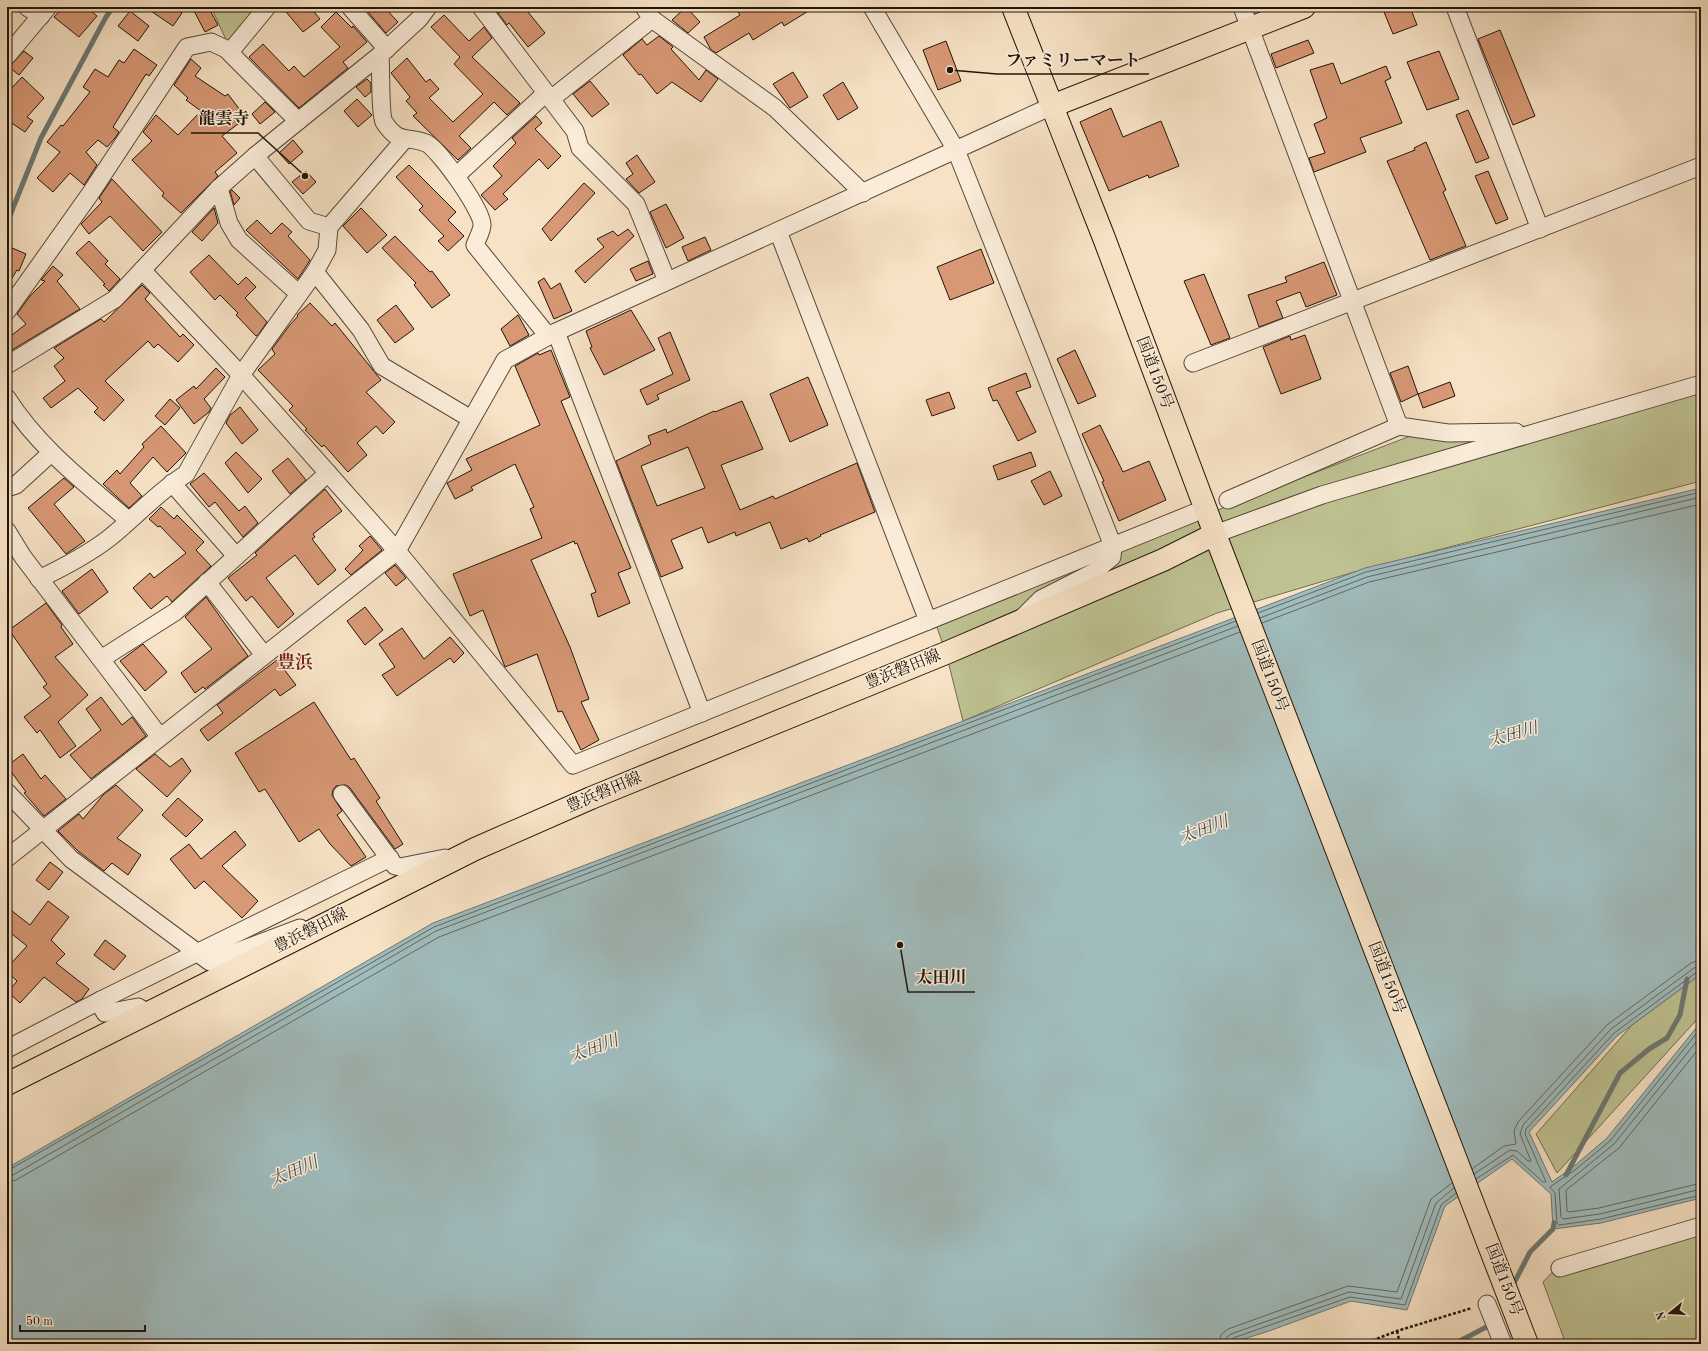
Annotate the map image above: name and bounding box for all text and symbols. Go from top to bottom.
callout: ファミリーマート [997,45,1149,74]
text: ファミリーマート [1005,52,1141,70]
callout: 龍雲寺 [191,104,258,133]
text: 龍雲寺 [199,109,250,128]
street label: 国道150号 [1133,334,1177,411]
street label: 国道150号 [1248,637,1292,714]
street label: 豊浜磐田線 [862,646,943,692]
district label: 豊浜 [277,652,313,672]
water label: 太田川 [1486,717,1542,750]
street label: 豊浜磐田線 [563,768,644,816]
water label: 太田川 [1176,811,1233,847]
street label: 豊浜磐田線 [271,904,350,956]
street label: 国道150号 [1365,939,1409,1016]
callout: 太田川 [908,963,975,992]
text: 太田川 [916,968,967,987]
water label: 太田川 [566,1030,623,1066]
water label: 太田川 [266,1152,323,1190]
street label: 国道150号 [1482,1241,1526,1318]
north arrow [1650,1293,1690,1333]
scale bar [20,1307,145,1333]
text: N [1655,1309,1668,1321]
text: 50 m [26,1315,53,1328]

